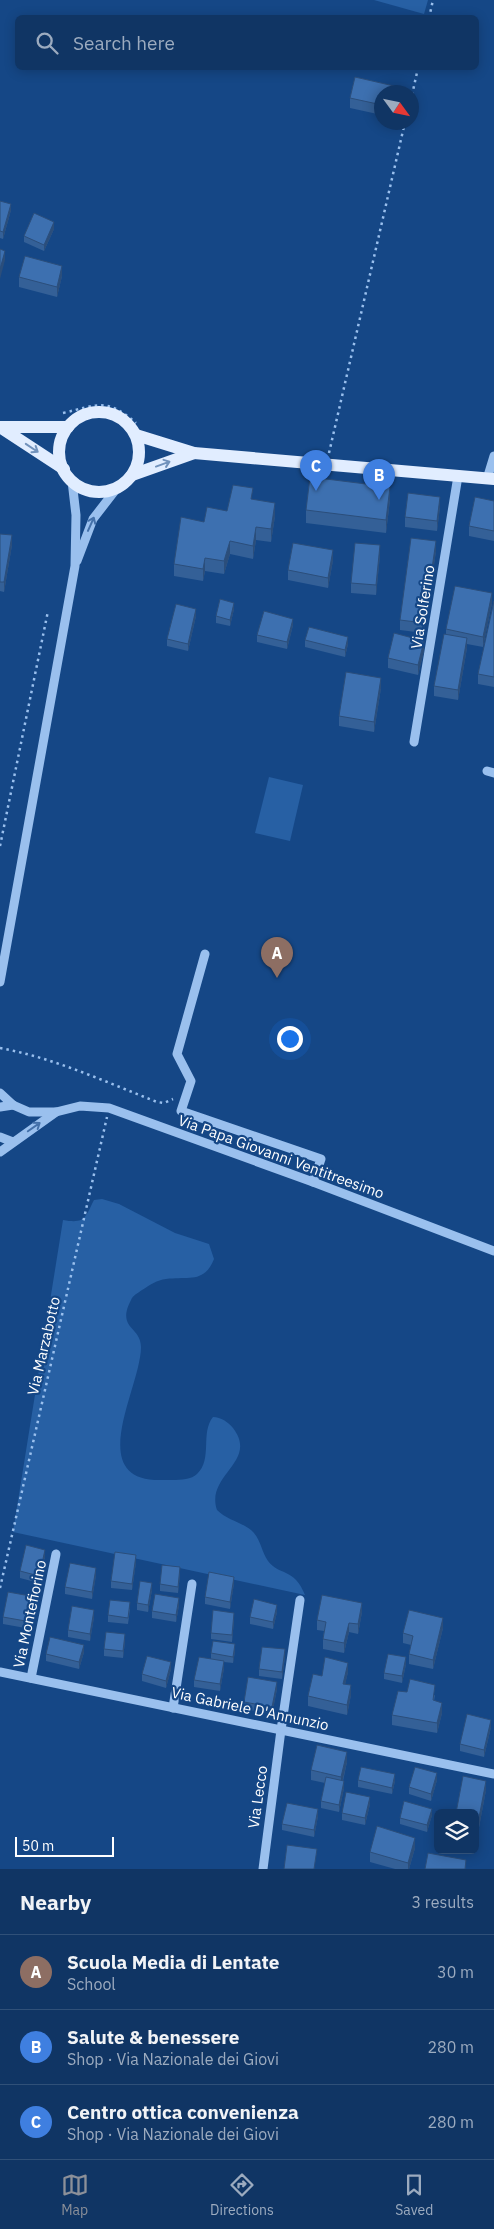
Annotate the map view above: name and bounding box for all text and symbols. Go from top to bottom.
search box [15,15,479,70]
icon: search [33,29,61,57]
text: Search here [73,31,175,55]
north arrow [374,85,419,130]
one-way arrow [25,443,39,453]
pin: C [300,450,332,491]
one-way arrow [155,459,170,468]
pin: B [363,459,395,500]
one-way arrow [87,517,97,532]
street label: Via Solferino [406,564,439,650]
pin: A [261,937,293,978]
your location [277,1026,303,1052]
street label: Via Papa Giovanni Ventitreesimo [176,1110,387,1203]
one-way arrow [27,1122,41,1132]
street label: Via Marzabotto [23,1295,64,1397]
street label: Via Montefiorino [9,1558,50,1670]
street label: Via Gabriele D'Annunzio [170,1683,331,1734]
street label: Via Lecco [244,1764,271,1830]
map controls [434,1809,479,1854]
button: layers [434,1809,479,1854]
scale bar [15,1834,114,1857]
text: 50 m [22,1837,54,1855]
text: Nearby [20,1888,91,1916]
text: 3 results [411,1892,474,1912]
text: Scuola Media di Lentate [67,1950,280,1974]
text: A [31,1962,41,1982]
text: 30 m [437,1962,474,1982]
text: School [67,1974,116,1994]
text: Salute & benessere [67,2025,239,2049]
text: B [31,2037,41,2057]
text: 280 m [427,2037,474,2057]
text: Shop · Via Nazionale dei Giovi [67,2049,279,2069]
text: Centro ottica convenienza [67,2100,299,2124]
text: C [31,2112,41,2132]
text: 280 m [427,2112,474,2132]
text: Shop · Via Nazionale dei Giovi [67,2124,279,2144]
tab: Map [61,2171,89,2219]
tab: Directions [210,2171,274,2219]
tab: Saved [395,2171,433,2219]

